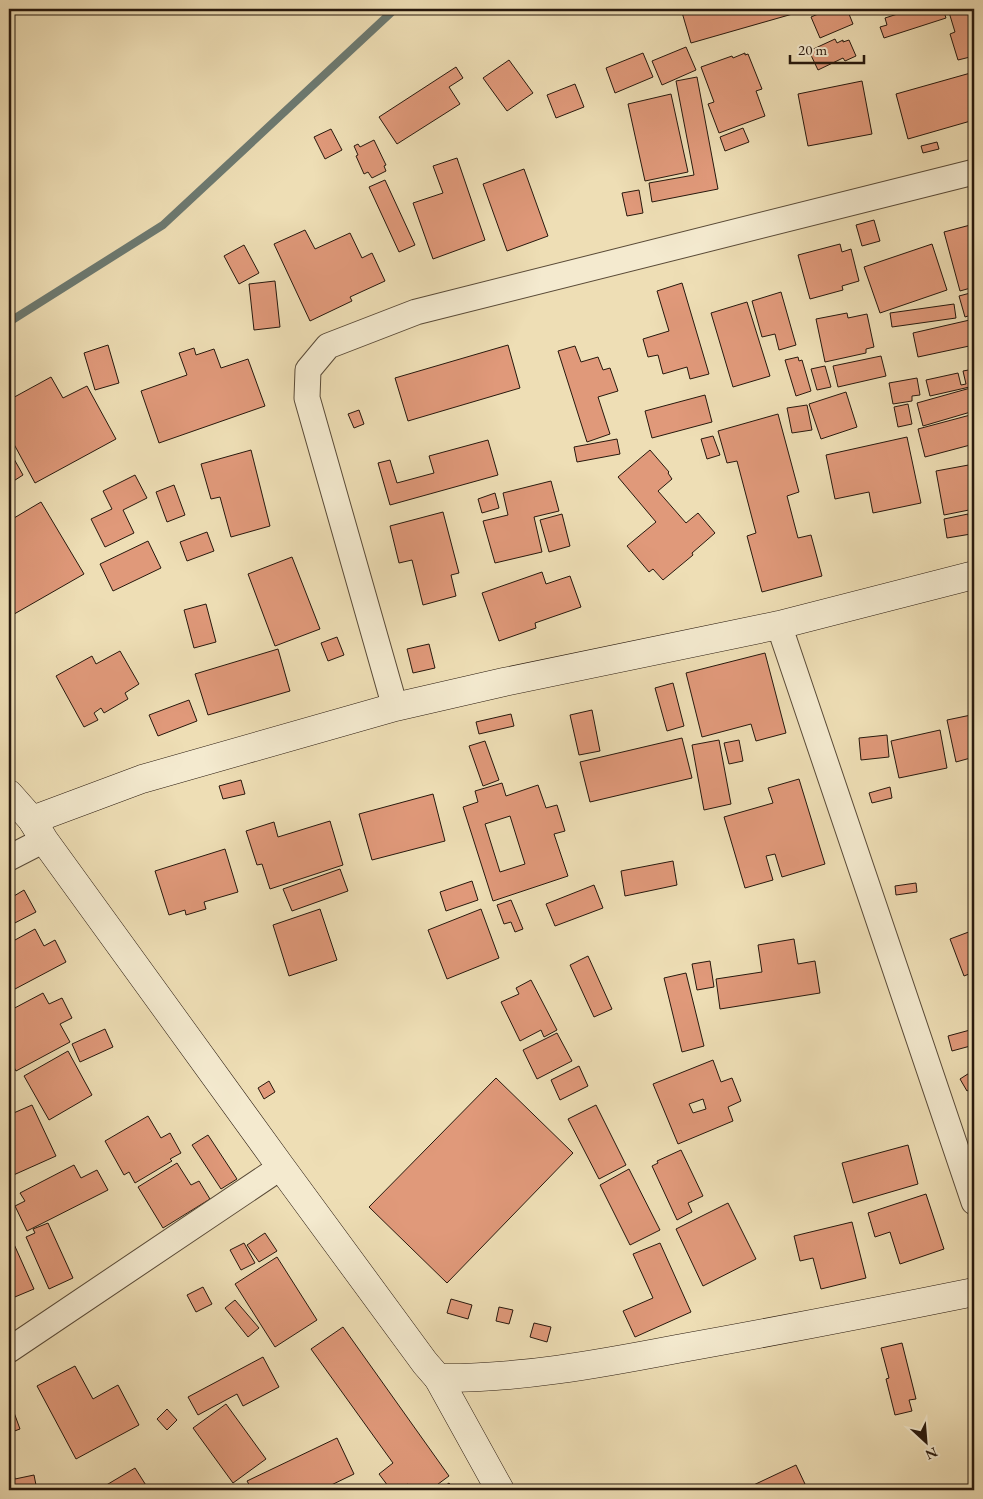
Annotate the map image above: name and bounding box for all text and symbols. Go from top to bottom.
scale bar [790,32,864,64]
text: 20 m [798,40,827,59]
north arrow [900,1416,950,1466]
text: N [922,1443,941,1465]

